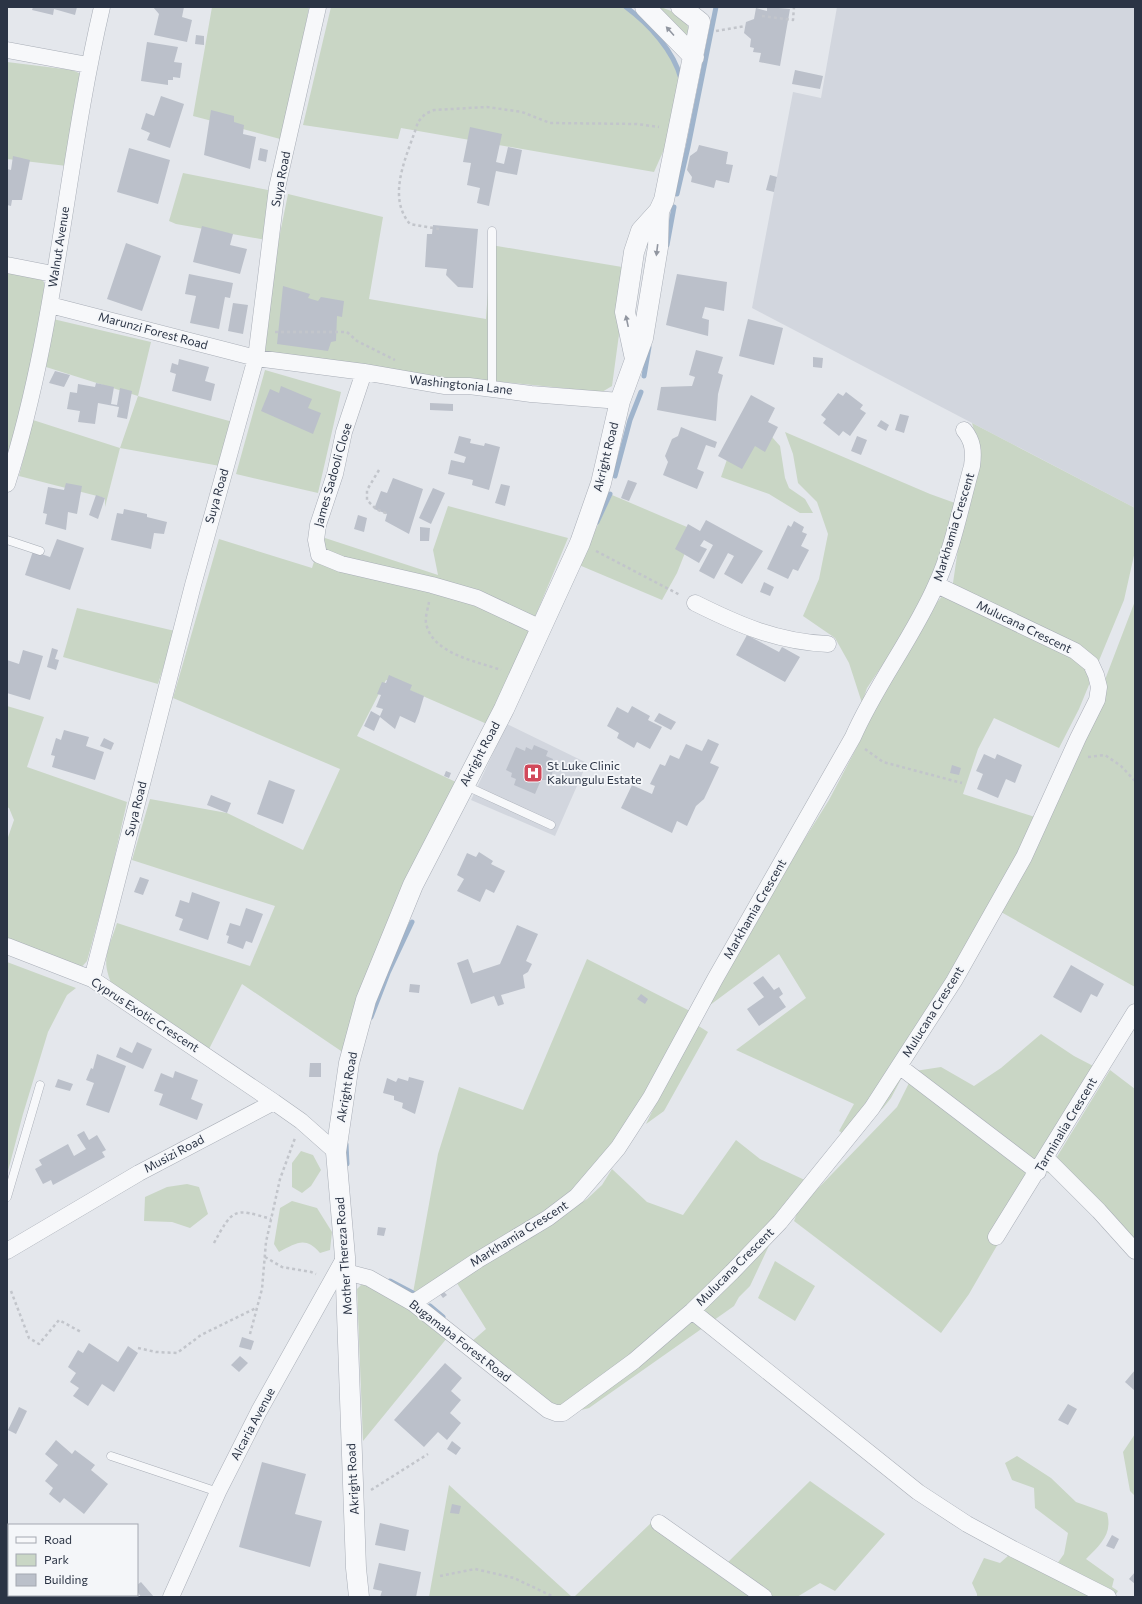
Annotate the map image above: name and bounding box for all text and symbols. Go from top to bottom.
one-way arrow [666,26,675,37]
street label: Suya Road [268,150,292,208]
street label: Walnut Avenue [45,205,71,288]
one-way arrow [654,244,660,256]
street label: Marunzi Forest Road [97,309,210,351]
one-way arrow [623,315,629,327]
street label: Washingtonia Lane [409,372,513,396]
street label: Akright Road [590,420,620,493]
street label: James Sadooli Close [311,421,355,529]
street label: Suya Road [202,467,231,525]
street label: Markhamia Crescent [930,471,976,583]
street label: Mulucana Crescent [975,597,1074,655]
street label: Akright Road [456,719,502,788]
place label: St Luke Clinic Kakungulu Estate [547,758,642,786]
hospital icon: St Luke Clinic Kakungulu Estate [522,762,544,784]
street label: Suya Road [121,780,149,838]
street label: Markhamia Crescent [720,856,788,961]
street label: Mulucana Crescent [899,964,966,1059]
street label: Cyprus Exotic Crescent [89,974,202,1054]
street label: Akright Road [333,1050,359,1123]
street label: Tarminalia Crescent [1031,1075,1099,1174]
street label: Musizi Road [141,1131,206,1175]
street label: Mother Thereza Road [332,1197,354,1315]
street label: Markhamia Crescent [467,1197,570,1269]
street label: Mulucana Crescent [692,1224,776,1308]
street label: Bugamaba Forest Road [407,1296,514,1384]
street label: Alcaria Avenue [227,1385,277,1462]
street label: Akright Road [343,1443,361,1515]
legend [8,1524,138,1596]
text: Road [44,1532,72,1546]
text: Park [44,1552,70,1566]
text: Building [44,1572,88,1586]

